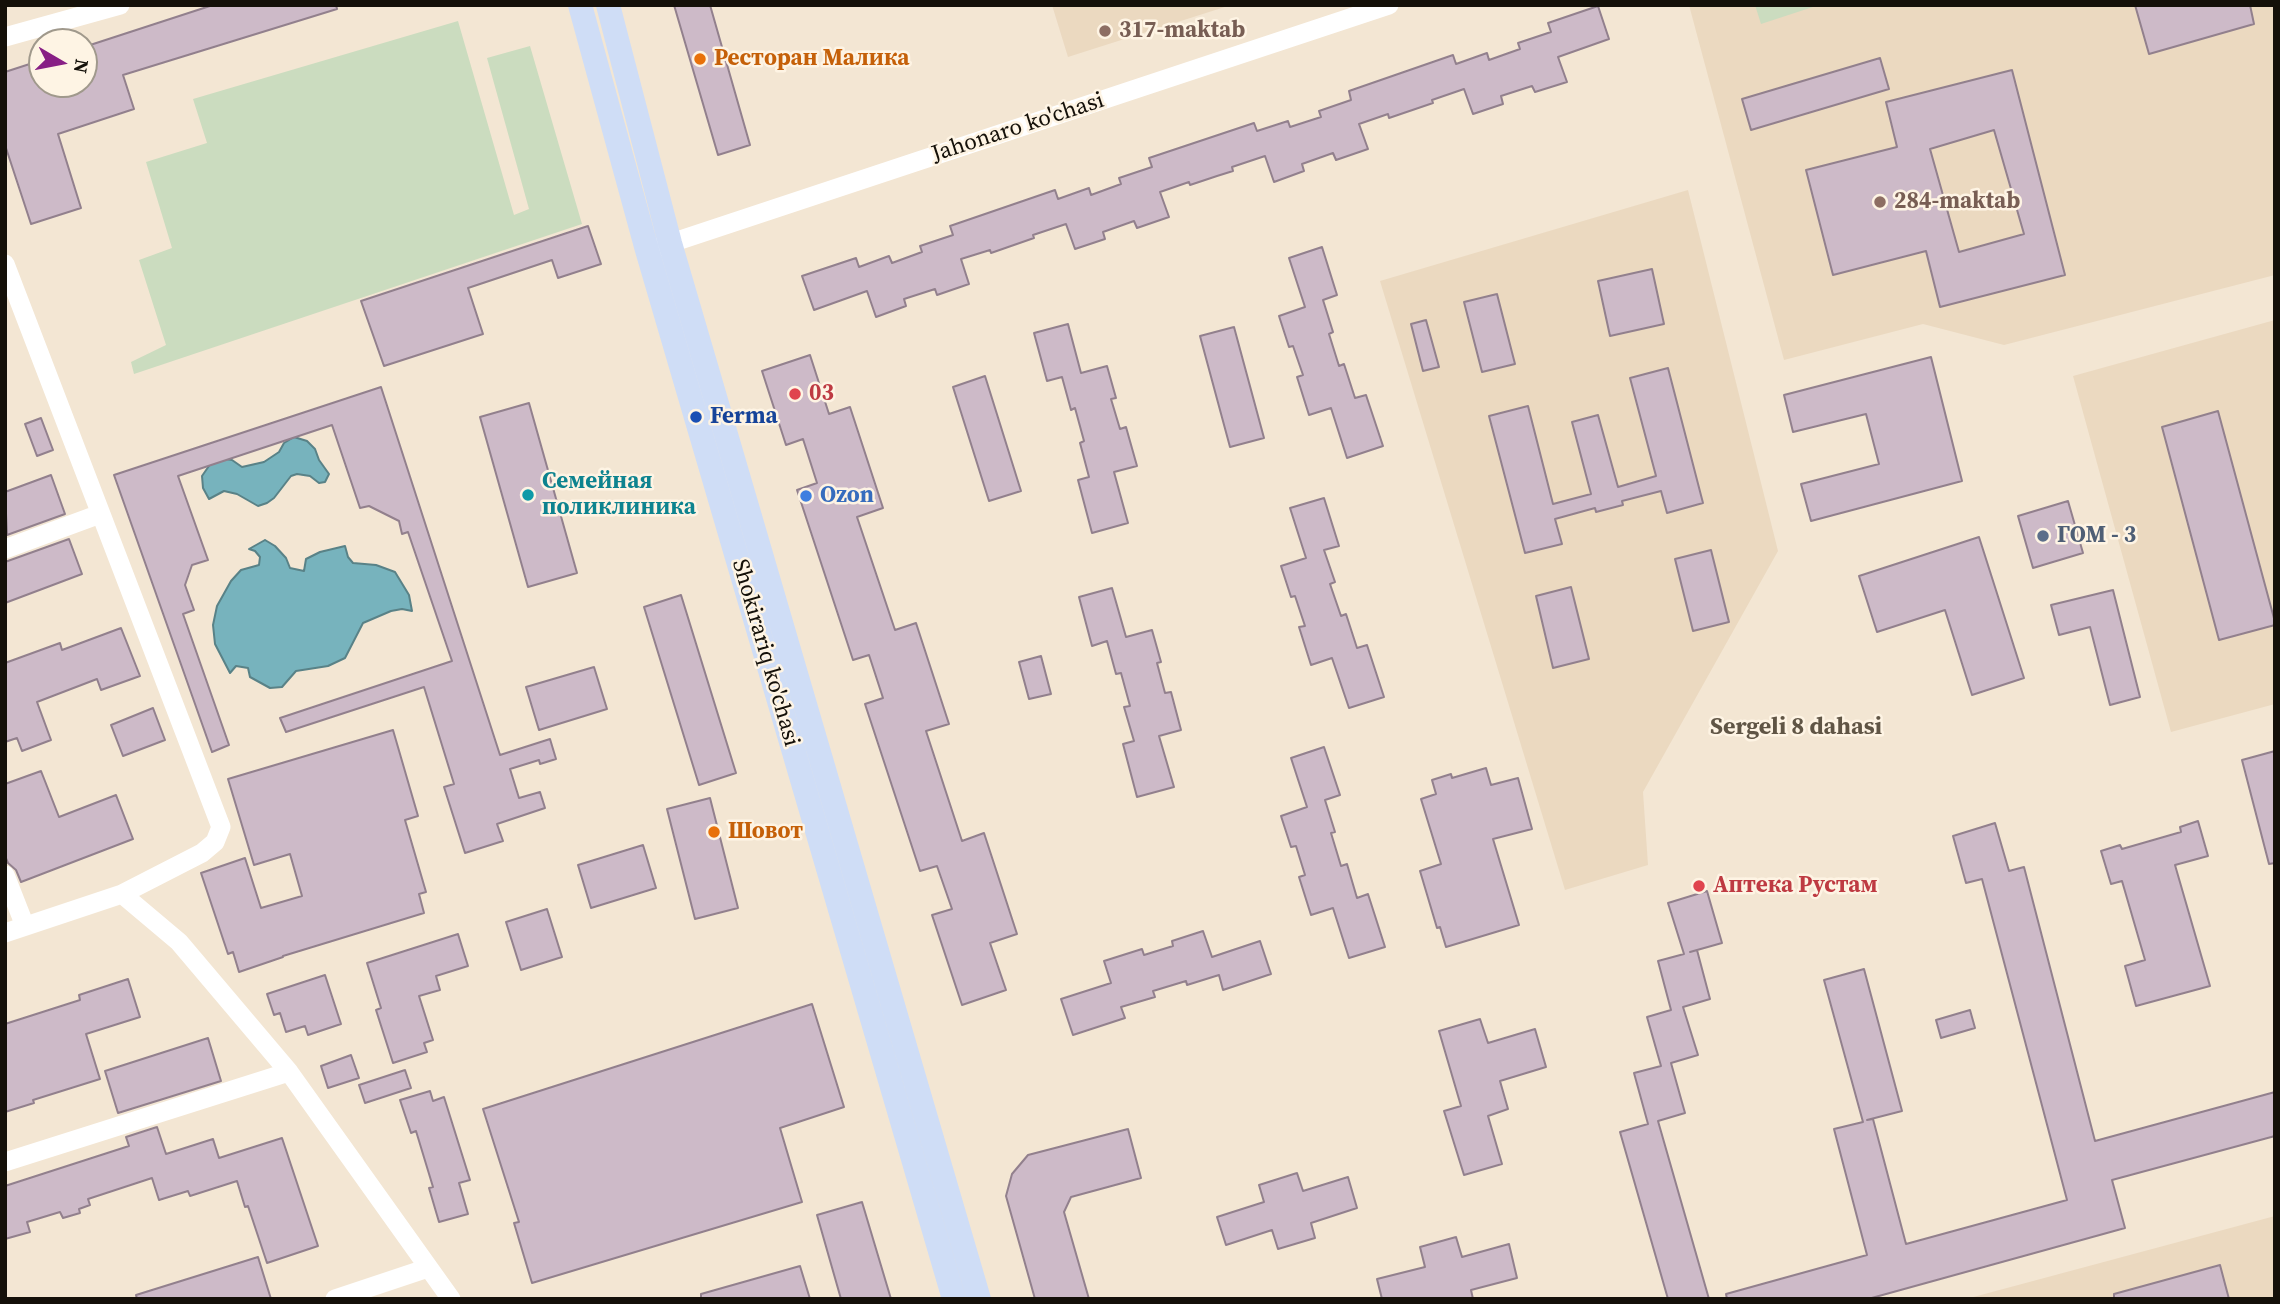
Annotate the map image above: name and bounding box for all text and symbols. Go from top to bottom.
place label: 317-maktab [1119,17,1245,45]
marker: 317-maktab [1097,23,1113,39]
north arrow [28,28,98,98]
place label: Ресторан Малика [714,45,910,73]
marker: Ресторан Малика [692,51,708,67]
text: N [68,57,96,75]
street label: Jahonaro ko'chasi [928,87,1108,169]
place label: 284-maktab [1894,188,2020,216]
marker: 284-maktab [1872,194,1888,210]
place label: 03 [809,380,834,408]
marker: 03 [787,386,803,402]
place label: Ferma [710,403,778,431]
marker: Ferma [688,409,704,425]
place label: Семейная поликлиника [542,468,696,522]
place label: Ozon [820,482,874,510]
marker: Семейная поликлиника [520,487,536,503]
marker: Ozon [798,488,814,504]
place label: ГОМ - 3 [2057,522,2136,550]
marker: ГОМ - 3 [2035,528,2051,544]
street label: Shokirariq ko'chasi [725,556,805,750]
district label: Sergeli 8 dahasi [1710,714,1882,742]
place label: Шовот [728,818,803,846]
marker: Шовот [706,824,722,840]
place label: Аптека Рустам [1713,872,1878,900]
marker: Аптека Рустам [1691,878,1707,894]

